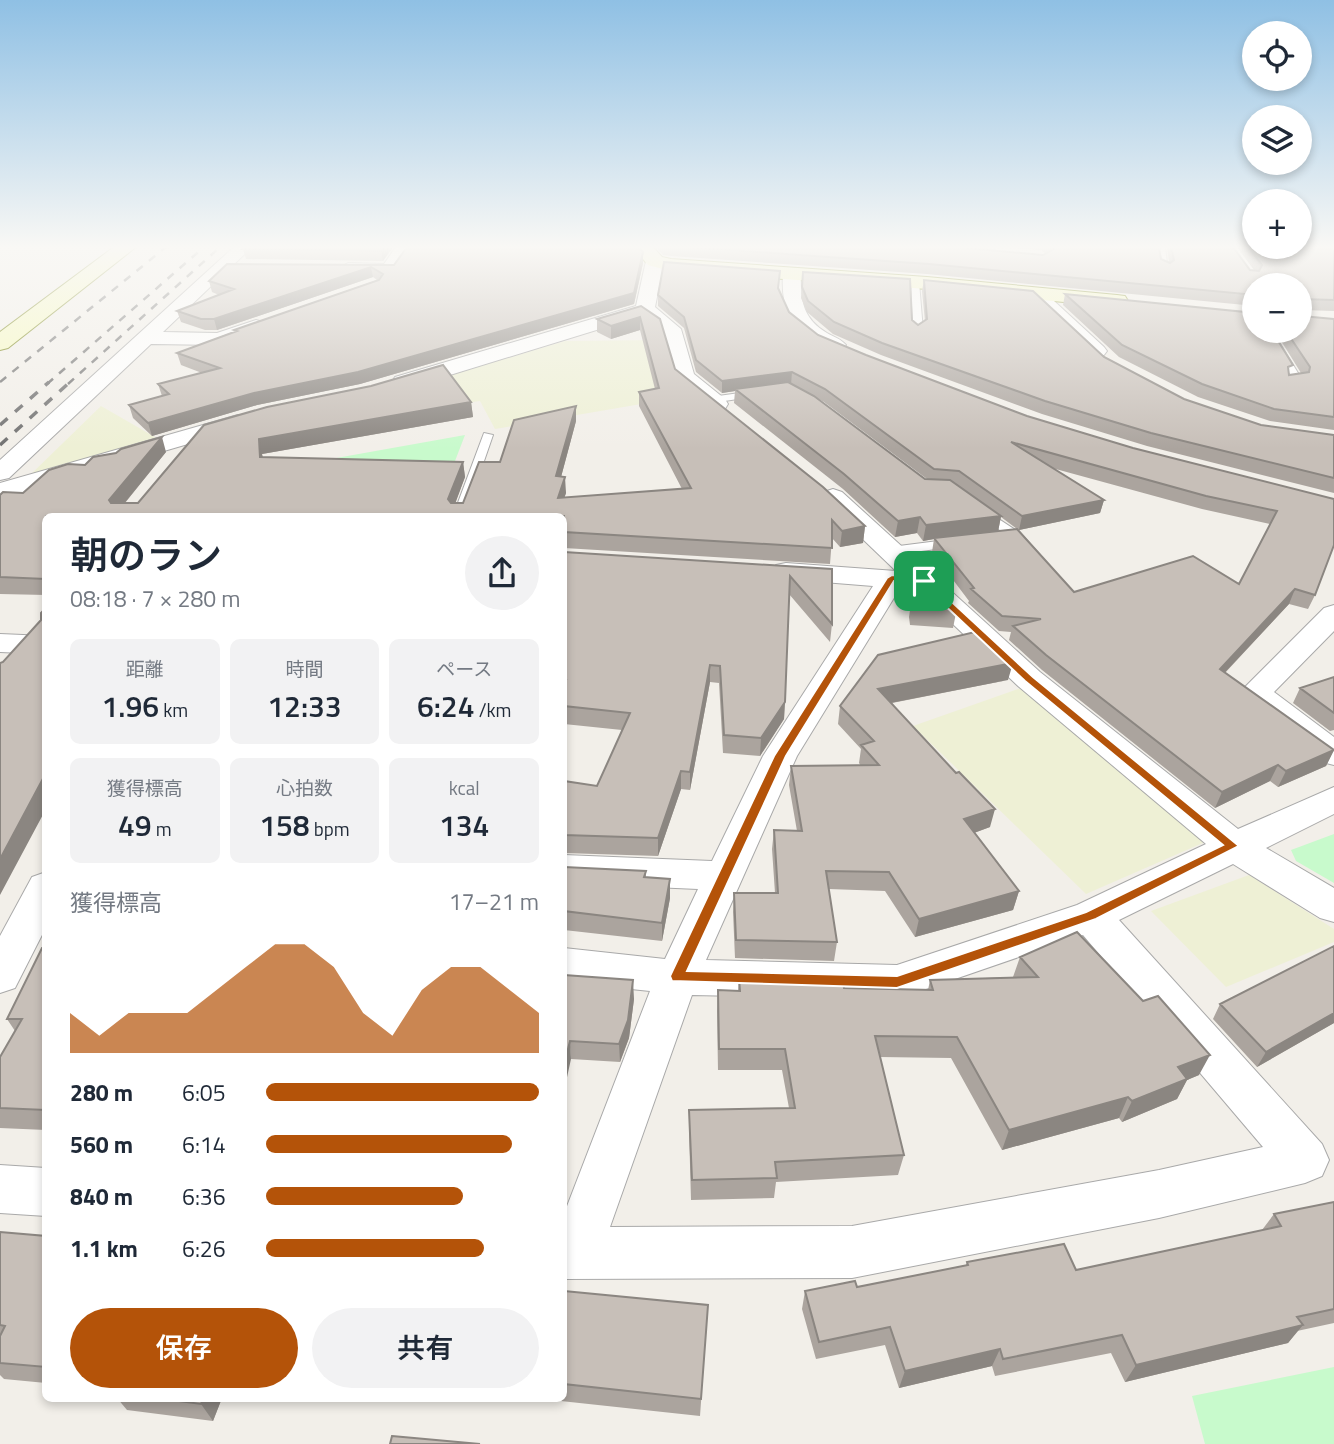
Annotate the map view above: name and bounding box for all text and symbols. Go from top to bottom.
map controls [1242,21,1312,343]
button: locate [1242,21,1312,91]
button: layers [1242,105,1312,175]
button: + [1242,189,1312,259]
button: − [1242,273,1312,343]
text: 朝のラン [70,526,222,584]
button: share [465,536,539,610]
pin [894,551,954,611]
icon: arrive [905,562,943,600]
text: 08:18 · 7 × 280 m [70,581,240,616]
text: 距離 [126,654,164,683]
text: 時間 [285,654,324,683]
text: ペース [436,654,492,683]
text: 1.96 [101,683,159,729]
text: 12:33 [267,683,342,729]
text: 6:24 [417,683,474,729]
text: km [159,695,188,724]
text: /km [474,695,511,724]
text: 獲得標高 [107,773,183,802]
text: 心拍数 [276,773,333,802]
text: kcal [449,773,480,802]
text: 49 [118,802,152,848]
text: 158 [259,802,310,848]
text: 134 [439,802,489,848]
text: m [152,814,172,843]
text: bpm [310,814,350,843]
text: 17–21 m [449,884,539,919]
text: 獲得標高 [70,885,162,920]
text: 280 m [70,1075,133,1110]
text: 6:05 [182,1075,226,1110]
text: 560 m [70,1127,133,1162]
text: 6:14 [182,1127,226,1162]
text: 840 m [70,1179,133,1214]
text: 6:36 [182,1179,226,1214]
text: 1.1 km [70,1231,138,1266]
text: 6:26 [182,1231,226,1266]
button: 保存 [70,1308,298,1388]
button: 共有 [312,1308,539,1388]

